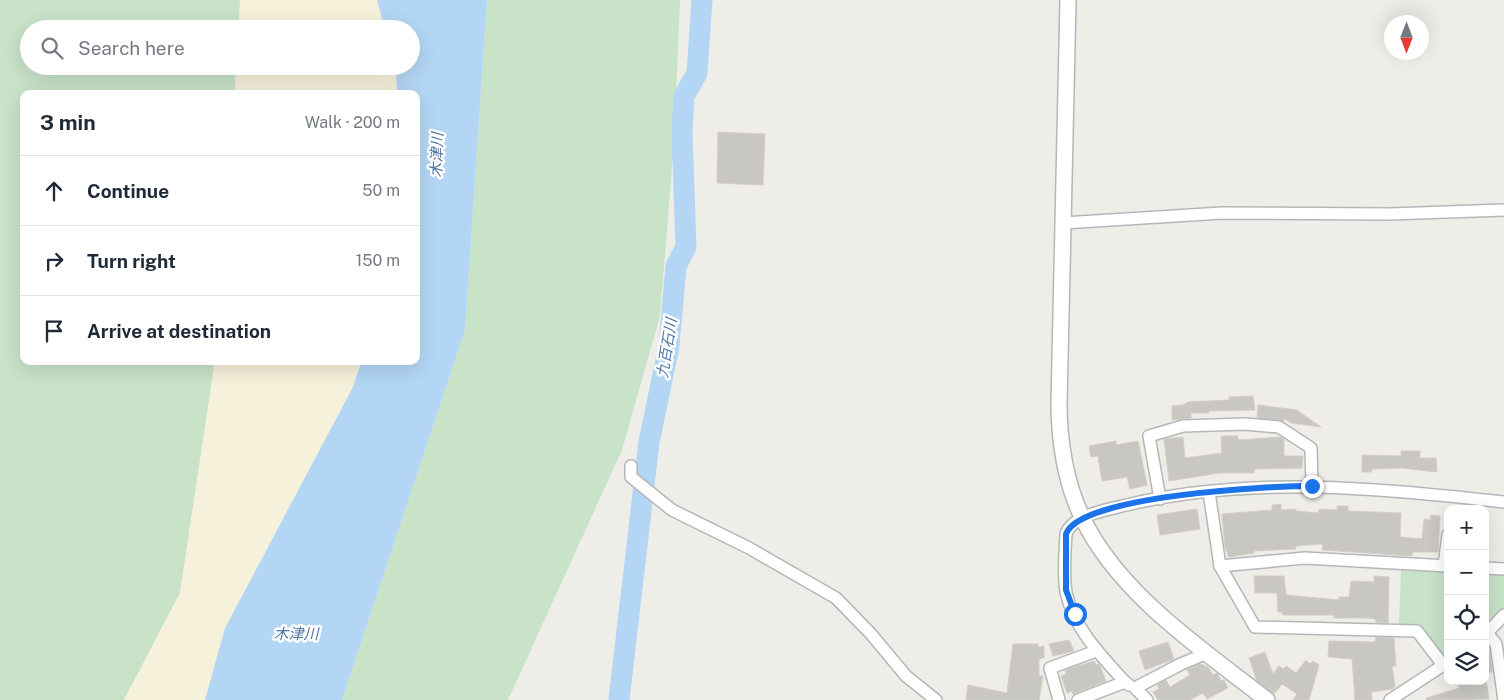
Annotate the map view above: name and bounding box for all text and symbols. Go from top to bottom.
north arrow [1384,15,1429,60]
search box [20,20,420,75]
icon: search [38,34,66,62]
text: Search here [78,37,185,59]
text: 3 min [40,110,96,135]
text: Walk · 200 m [305,113,400,132]
water label: 木津川 [427,130,446,178]
icon: ahead [40,177,68,205]
text: Continue [87,180,169,202]
text: 50 m [362,181,400,200]
icon: right [40,247,68,275]
text: Turn right [87,250,176,272]
text: 150 m [356,251,400,270]
water label: 九百石川 [653,315,680,379]
icon: arrive [40,317,68,345]
text: Arrive at destination [87,320,271,342]
route end [1301,475,1324,498]
map controls [1444,505,1489,685]
button: + [1444,505,1489,550]
button: − [1444,550,1489,595]
button: locate [1444,595,1489,640]
route start [1064,603,1087,626]
water label: 木津川 [273,625,320,642]
button: layers [1444,640,1489,685]

